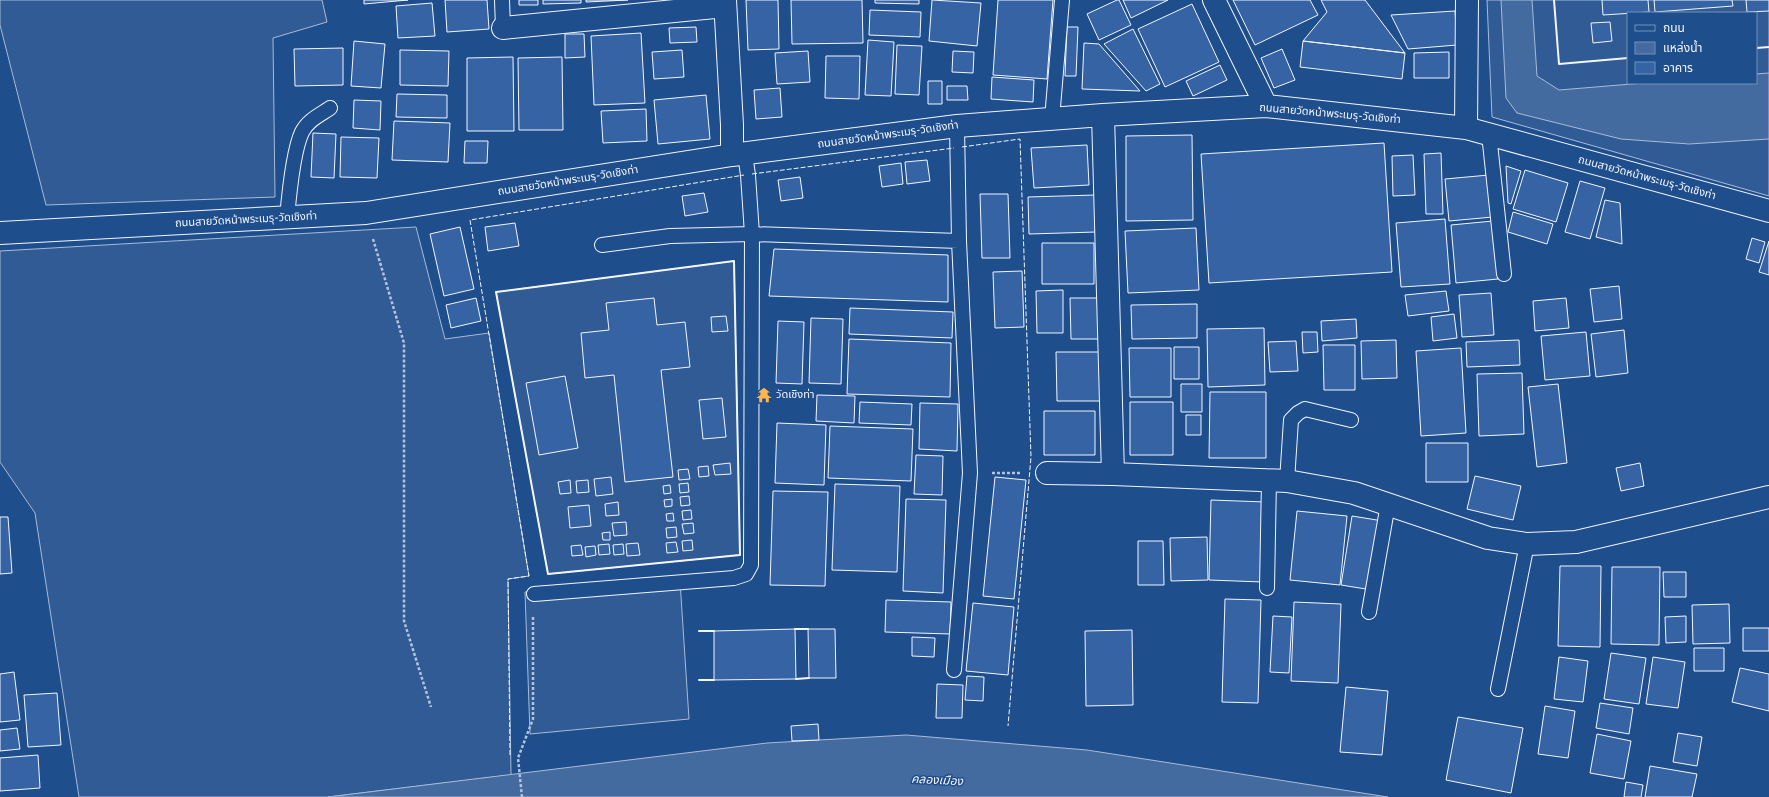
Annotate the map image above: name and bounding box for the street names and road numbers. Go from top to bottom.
street label: ถนนสายวัดหน้าพระเมรุ-วัดเชิงท่า [1259,101,1401,127]
street label: ถนนสายวัดหน้าพระเมรุ-วัดเชิงท่า [817,118,959,152]
street label: ถนนสายวัดหน้าพระเมรุ-วัดเชิงท่า [1577,153,1717,203]
street label: ถนนสายวัดหน้าพระเมรุ-วัดเชิงท่า [497,163,639,199]
street label: ถนนสายวัดหน้าพระเมรุ-วัดเชิงท่า [175,209,317,231]

